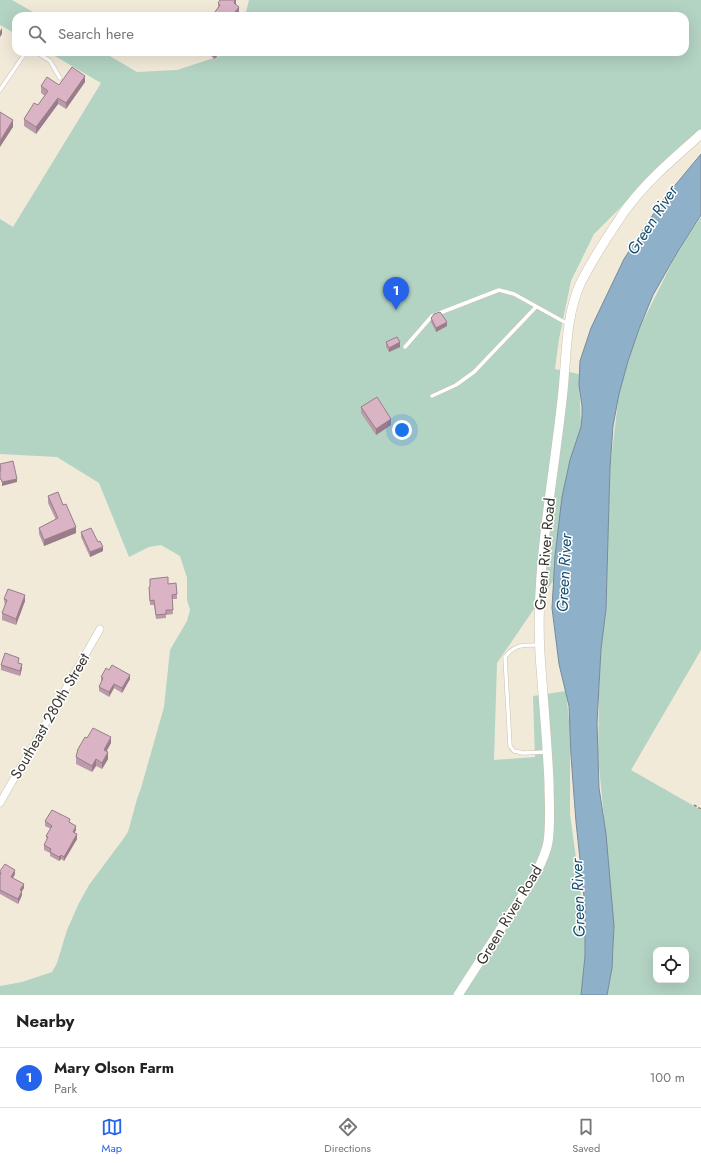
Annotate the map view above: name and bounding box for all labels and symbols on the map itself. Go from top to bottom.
water label: Green River [621,179,684,259]
pin: 1 [383,277,409,310]
your location [392,420,412,440]
street label: Green River Road [529,497,561,611]
water label: Green River [550,531,578,613]
street label: Southeast 280th Street [5,649,95,783]
water label: Green River [565,857,591,938]
street label: Green River Road [471,861,547,969]

